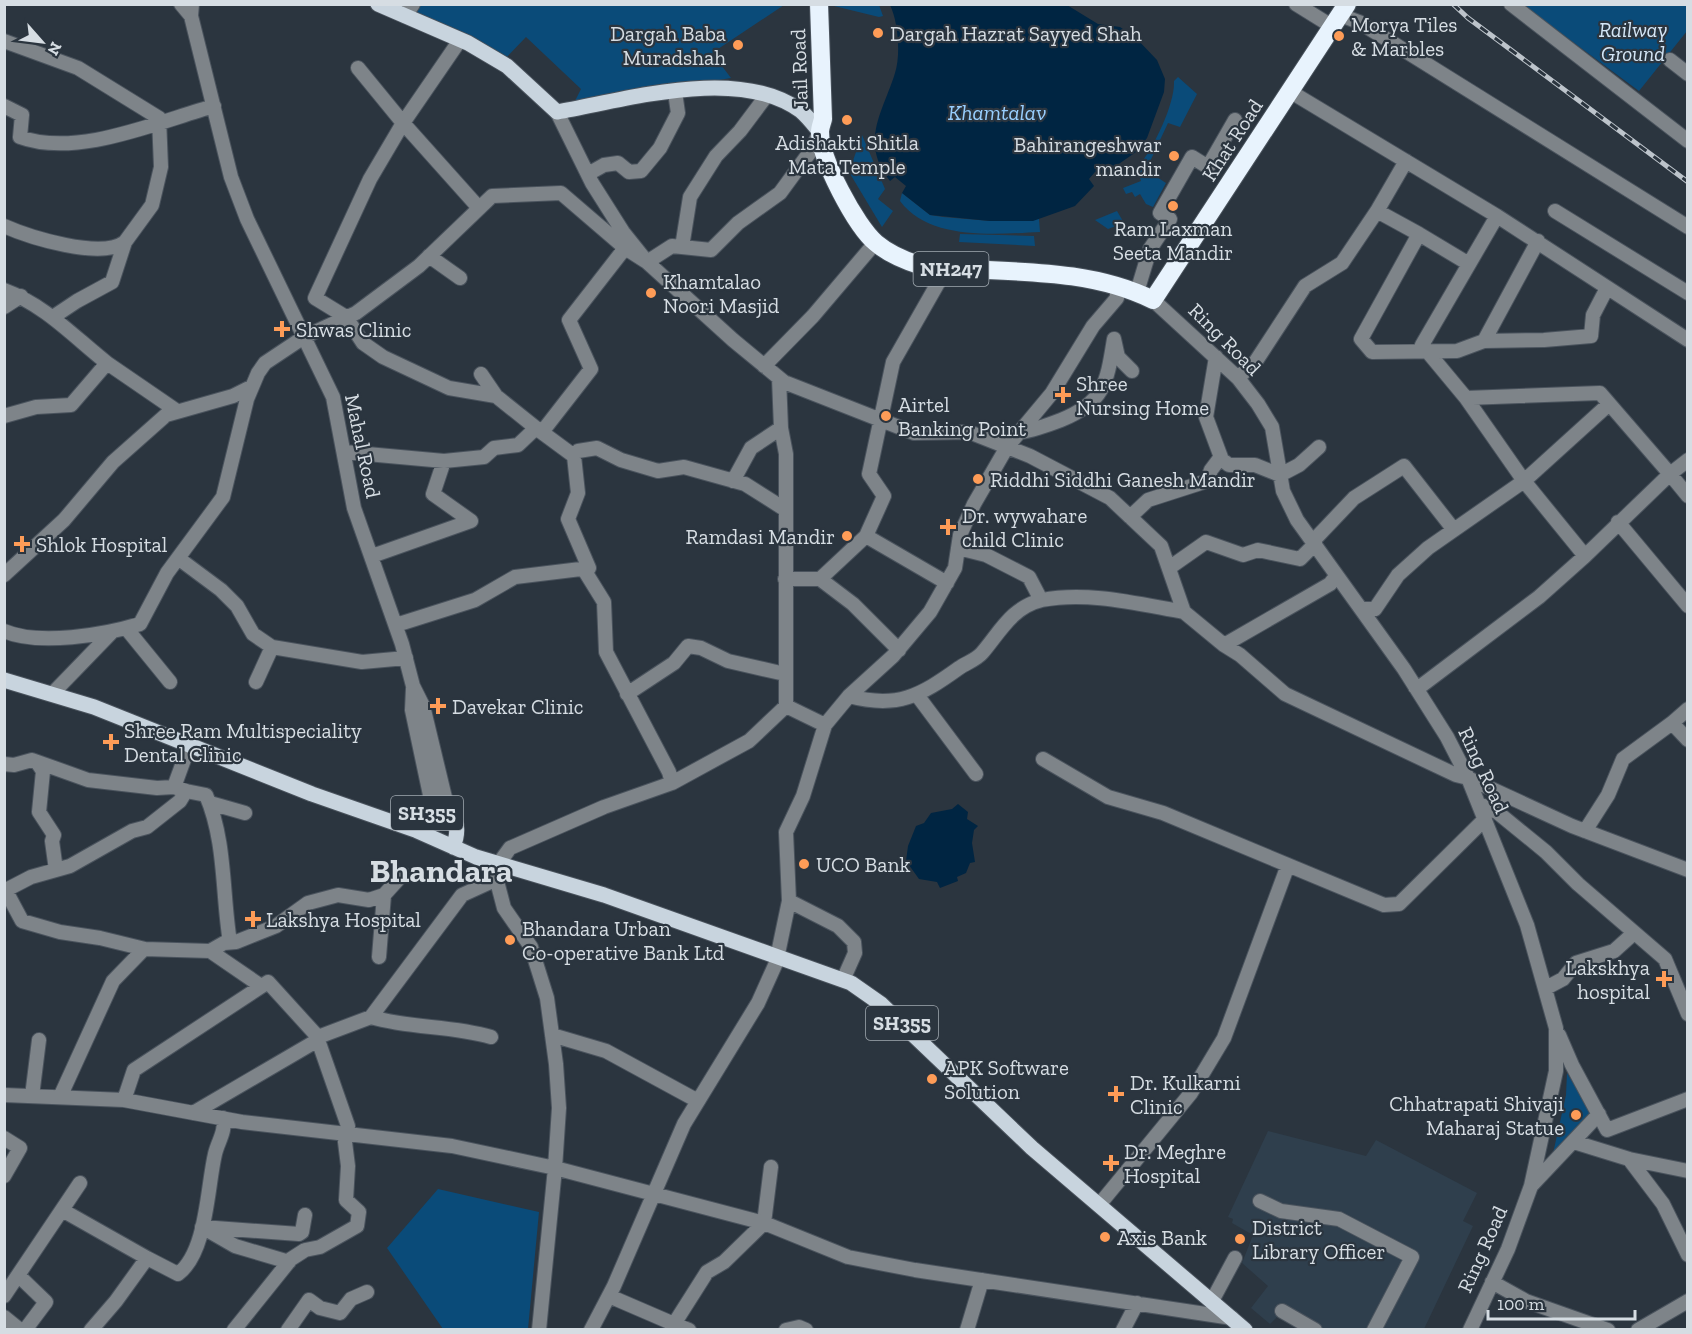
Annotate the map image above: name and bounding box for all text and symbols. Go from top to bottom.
north arrow [12,12,72,72]
place label: Morya Tiles & Marbles [1351,12,1457,61]
park label: Railway Ground [1599,17,1667,66]
place label: Dargah Baba Muradshah [610,21,726,70]
place label: Dargah Hazrat Sayyed Shah [890,21,1142,46]
marker: Dargah Hazrat Sayyed Shah [871,26,885,40]
street label: Jail Road [785,28,813,110]
marker: Morya Tiles & Marbles [1332,29,1346,43]
marker: Dargah Baba Muradshah [731,38,745,52]
text: N [44,39,66,59]
street label: Khat Road [1196,94,1268,186]
water label: Khamtalav [948,99,1046,126]
marker: Adishakti Shitla Mata Temple [840,113,854,127]
place label: Adishakti Shitla Mata Temple [775,130,919,179]
place label: Bahirangeshwar mandir [1014,132,1162,181]
marker: Bahirangeshwar mandir [1167,149,1181,163]
marker: Ram Laxman Seeta Mandir [1166,199,1180,213]
place label: Ram Laxman Seeta Mandir [1113,216,1233,265]
road number: NH247 [914,252,988,286]
place label: Khamtalao Noori Masjid [663,269,780,319]
marker: Khamtalao Noori Masjid [644,286,658,300]
street label: Ring Road [1184,298,1267,381]
place label: Shwas Clinic [296,317,411,342]
marker: Shwas Clinic [273,320,291,338]
place label: Shree Nursing Home [1076,371,1209,420]
marker: Shree Nursing Home [1054,386,1072,404]
street label: Mahal Road [340,392,386,501]
place label: Airtel Banking Point [898,392,1026,441]
marker: Airtel Banking Point [879,409,893,423]
place label: Riddhi Siddhi Ganesh Mandir [990,467,1256,492]
marker: Riddhi Siddhi Ganesh Mandir [971,472,985,486]
place label: Dr. wywahare child Clinic [962,503,1087,552]
marker: Dr. wywahare child Clinic [939,518,957,536]
place label: Ramdasi Mandir [686,524,835,549]
marker: Ramdasi Mandir [840,529,854,543]
place label: Shlok Hospital [36,532,168,557]
marker: Shlok Hospital [13,535,31,553]
place label: Davekar Clinic [452,694,584,719]
marker: Davekar Clinic [429,697,447,715]
place label: Shree Ram Multispeciality Dental Clinic [124,718,362,767]
street label: Ring Road [1453,723,1515,818]
marker: Shree Ram Multispeciality Dental Clinic [102,733,120,751]
road number: SH355 [391,796,463,830]
district label: Bhandara [370,851,513,890]
place label: UCO Bank [816,852,910,877]
marker: UCO Bank [797,857,811,871]
place label: Lakshya Hospital [266,907,421,932]
marker: Lakshya Hospital [244,910,262,928]
place label: Bhandara Urban Co-operative Bank Ltd [522,916,725,965]
marker: Bhandara Urban Co-operative Bank Ltd [503,933,517,947]
place label: Lakskhya hospital [1565,955,1650,1004]
marker: Lakskhya hospital [1655,970,1673,988]
road number: SH355 [866,1006,938,1040]
place label: APK Software Solution [944,1055,1069,1104]
place label: Dr. Kulkarni Clinic [1130,1070,1241,1119]
marker: APK Software Solution [925,1072,939,1086]
marker: Dr. Kulkarni Clinic [1107,1085,1125,1103]
place label: Chhatrapati Shivaji Maharaj Statue [1389,1091,1564,1141]
marker: Chhatrapati Shivaji Maharaj Statue [1569,1108,1583,1122]
place label: Dr. Meghre Hospital [1124,1139,1226,1188]
marker: Dr. Meghre Hospital [1102,1154,1120,1172]
street label: Ring Road [1452,1201,1512,1296]
place label: District Library Officer [1252,1215,1385,1264]
place label: Axis Bank [1117,1225,1207,1250]
marker: Axis Bank [1098,1230,1112,1244]
marker: District Library Officer [1233,1232,1247,1246]
scale bar [1488,1283,1635,1321]
text: 100 m [1497,1293,1545,1315]

